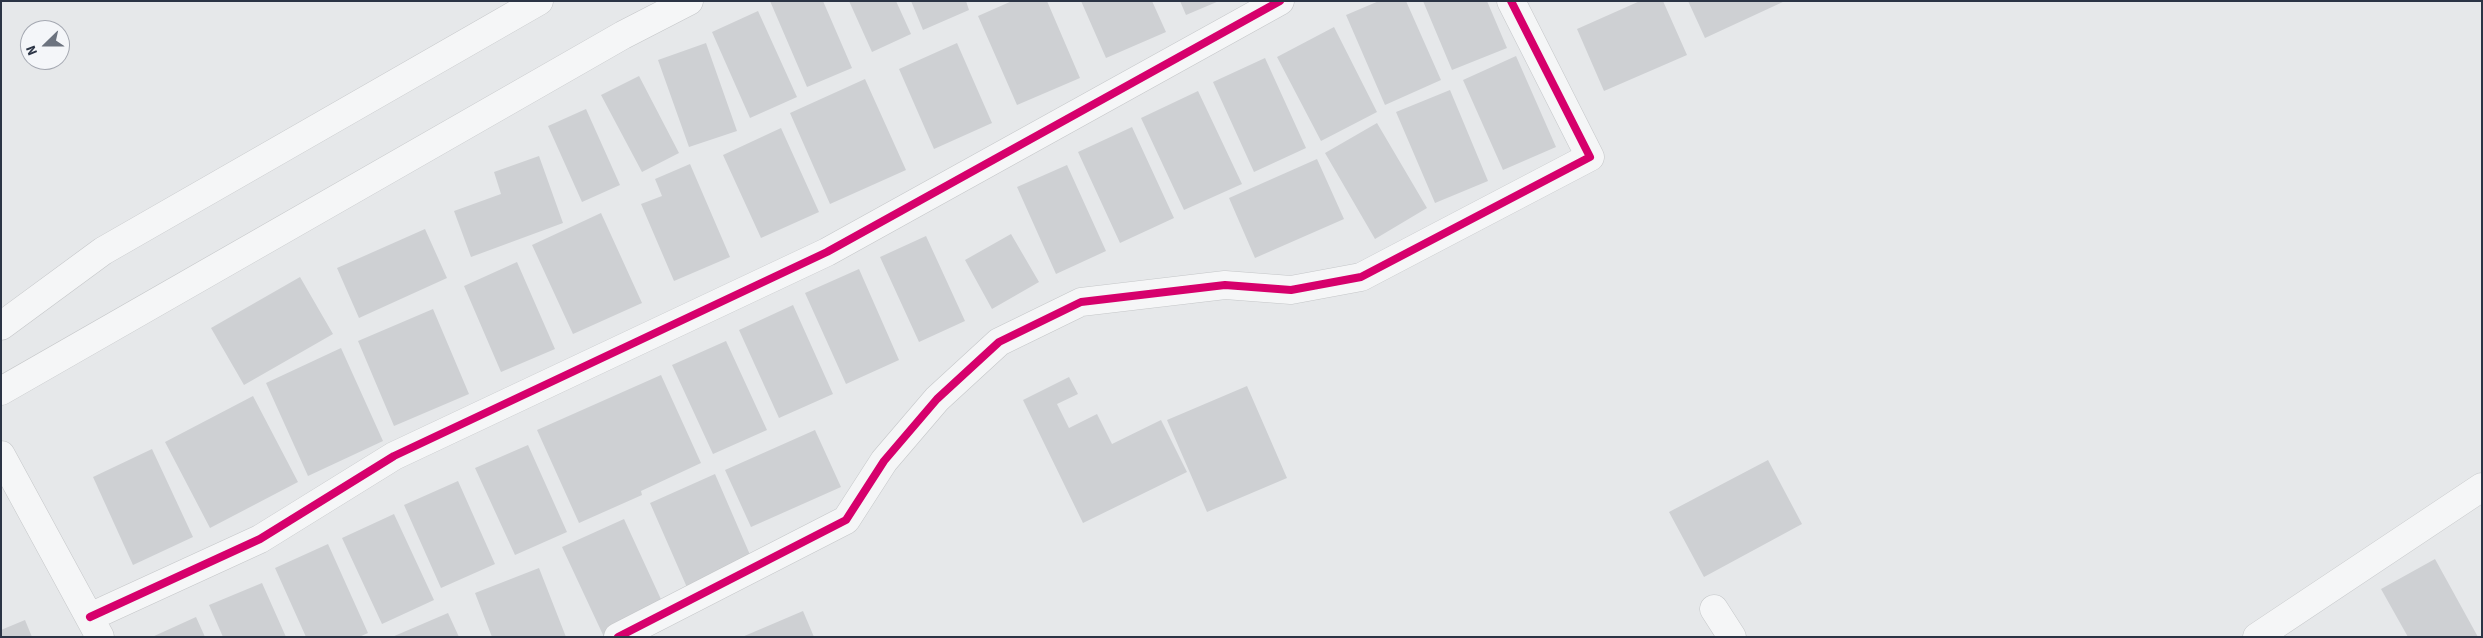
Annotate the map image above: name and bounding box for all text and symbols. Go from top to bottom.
north arrow [20,20,70,70]
text: N [21,42,43,58]

